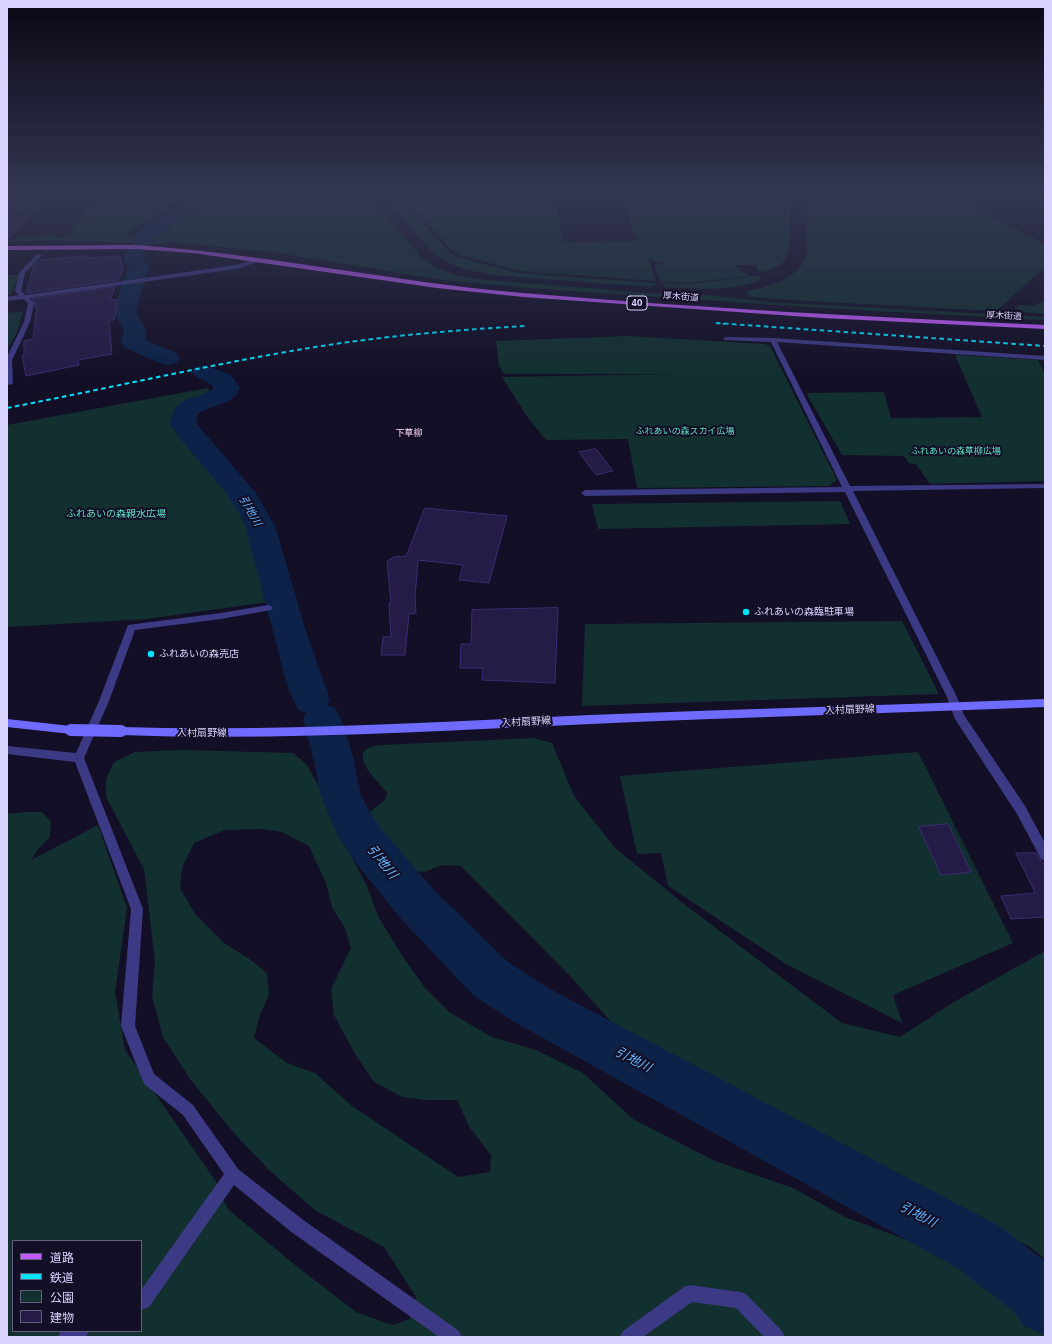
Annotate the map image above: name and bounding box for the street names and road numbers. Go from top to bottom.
street label: 厚木街道 [663,290,699,304]
road number: 40 [627,296,647,310]
street label: 厚木街道 [986,310,1022,322]
street label: 入村扇野線 [825,703,875,717]
street label: 入村扇野線 [501,715,551,729]
street label: 入村扇野線 [177,727,227,739]

